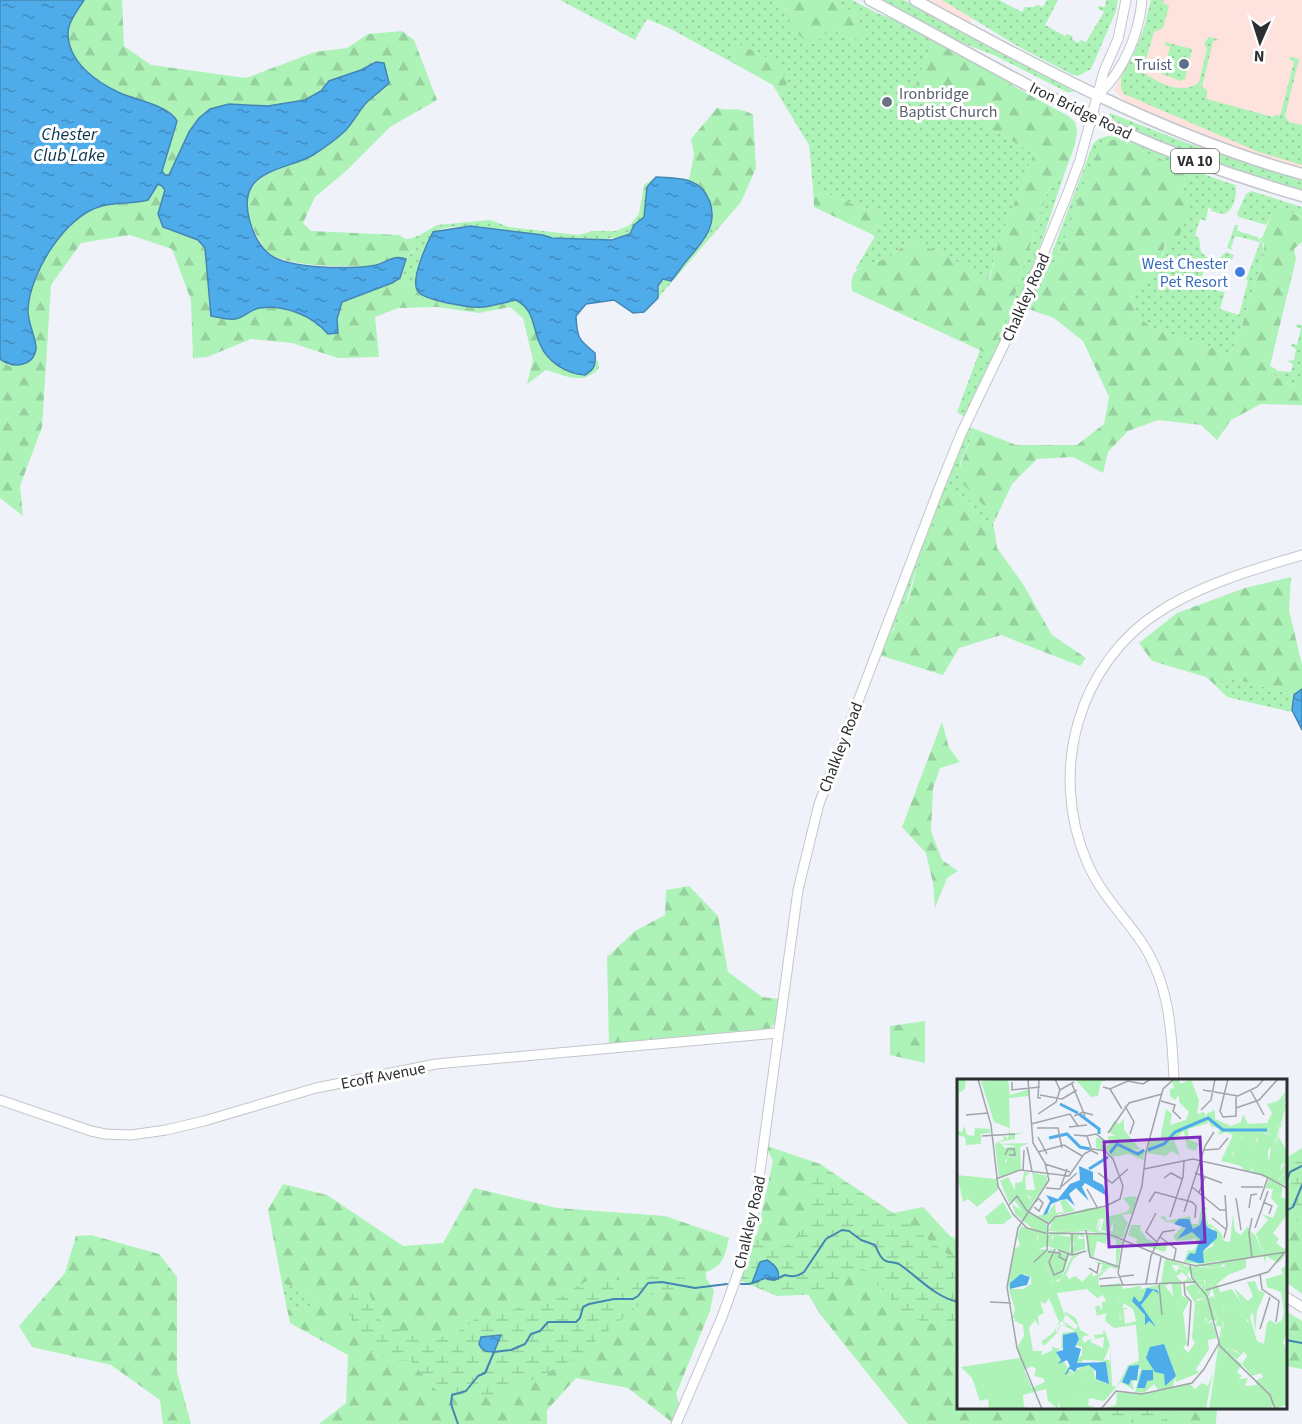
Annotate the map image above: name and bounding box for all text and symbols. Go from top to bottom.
north arrow [1230,12,1290,72]
text: N [1253,45,1265,67]
place label: Truist [1134,54,1173,76]
marker: Truist [1177,57,1191,71]
street label: Iron Bridge Road [1026,77,1135,145]
place label: Ironbridge Baptist Church [899,83,997,123]
marker: Ironbridge Baptist Church [880,95,894,109]
water label: Chester Club Lake [33,122,105,168]
road number: VA 10 [1171,149,1219,173]
street label: Chalkley Road [997,250,1055,345]
place label: West Chester Pet Resort [1142,253,1229,293]
marker: West Chester Pet Resort [1233,265,1247,279]
street label: Chalkley Road [814,699,868,796]
street label: Ecoff Avenue [339,1057,427,1095]
inset map [957,1079,1287,1409]
street label: Chalkley Road [729,1173,771,1271]

